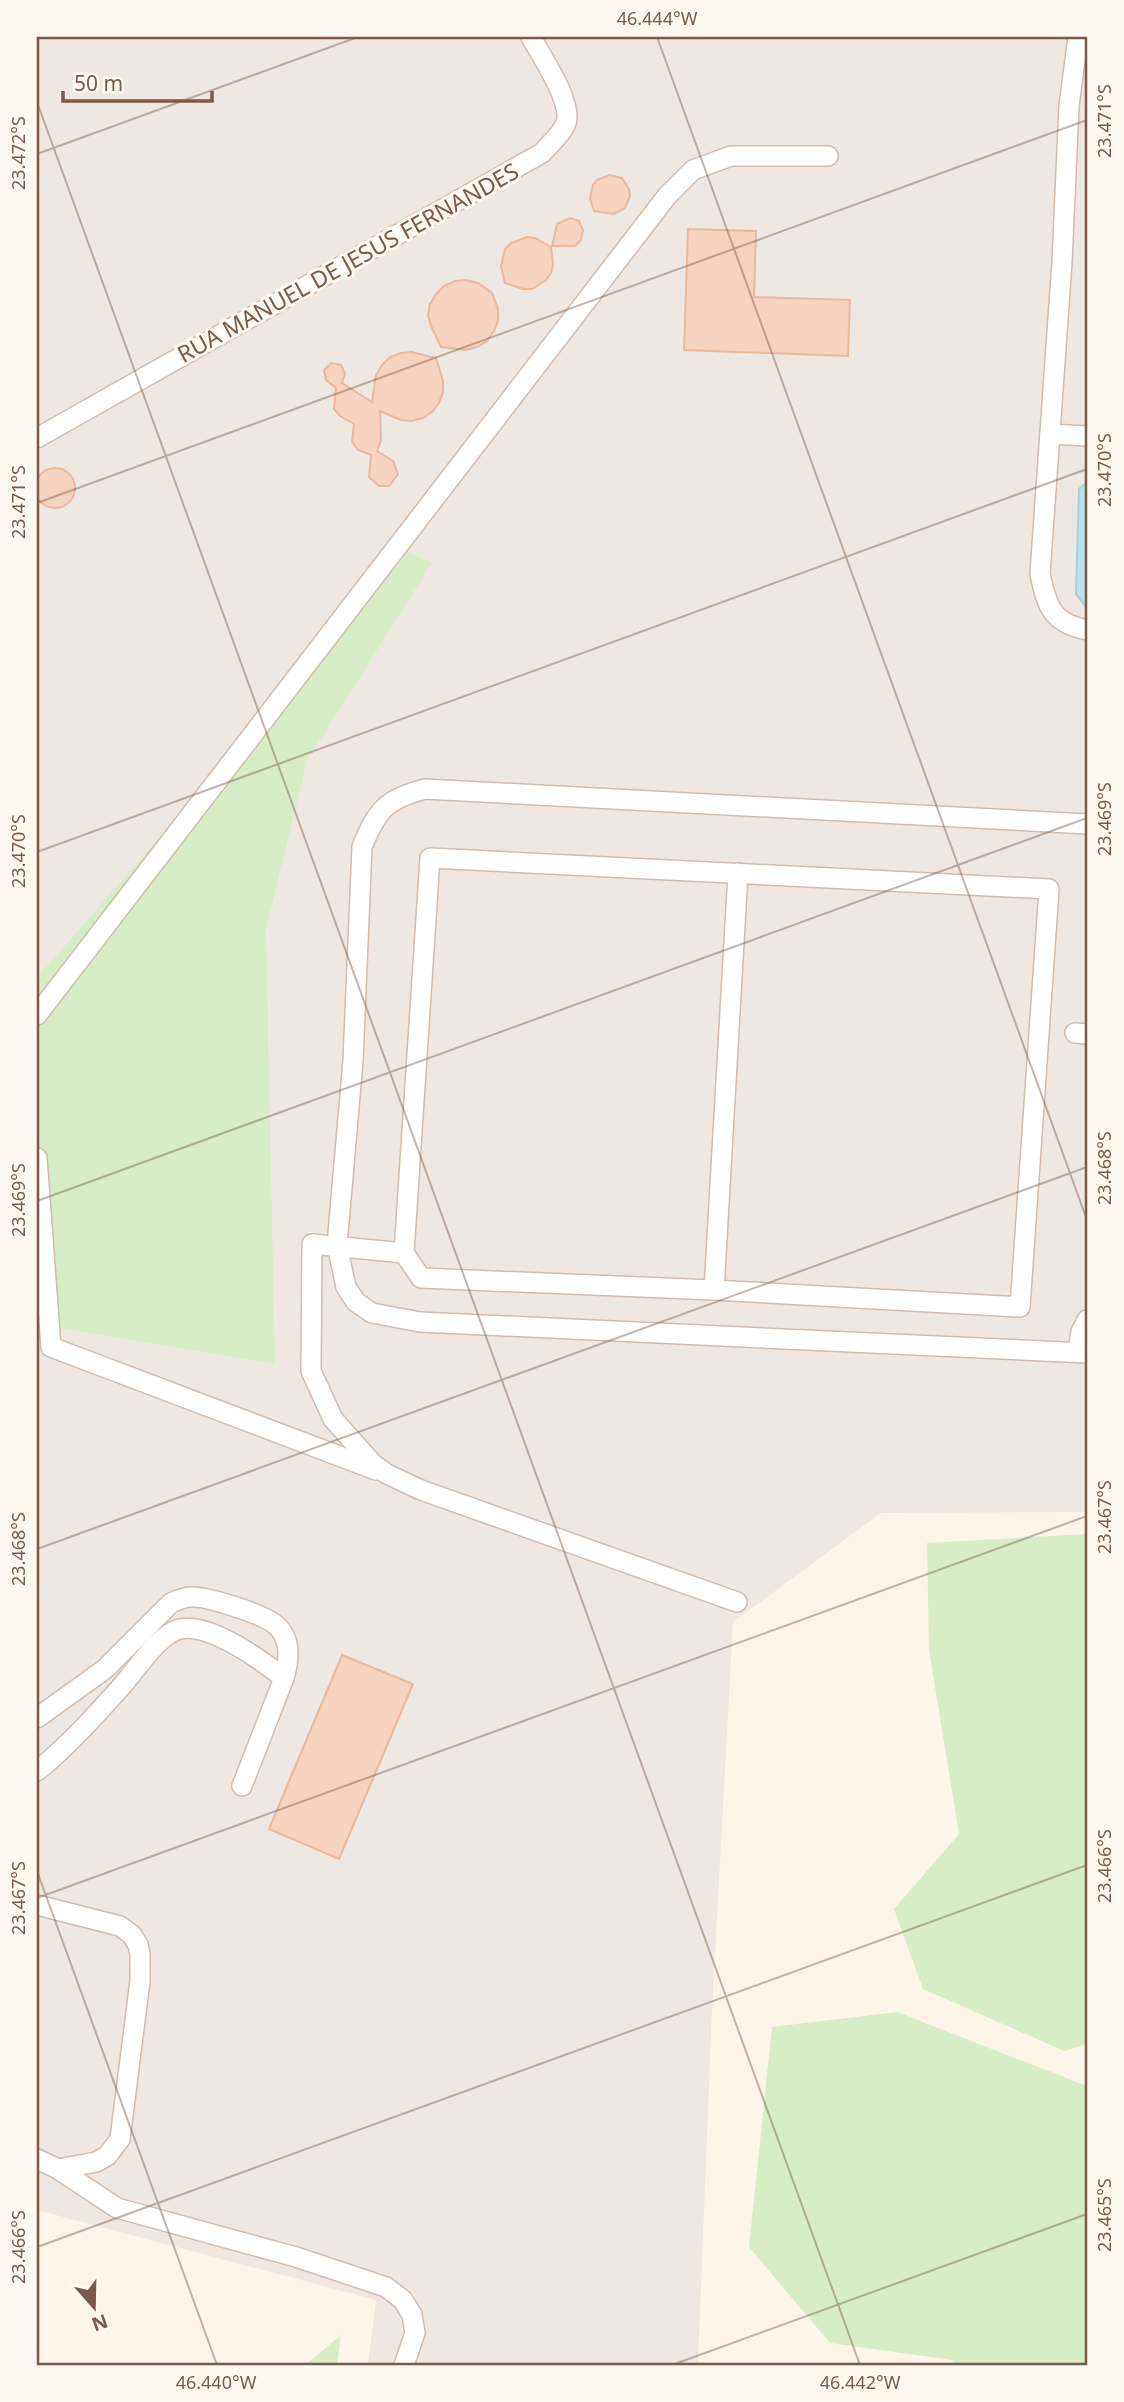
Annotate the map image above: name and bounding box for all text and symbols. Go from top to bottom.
text: 46.444°W [617,6,698,30]
scale bar [63,60,212,104]
text: 50 m [74,69,123,97]
text: 23.471°S [1092,84,1116,158]
text: 23.472°S [6,116,30,190]
street label: RUA MANUEL DE JESUS FERNANDES [171,155,524,370]
text: 23.470°S [1092,433,1116,507]
text: 23.471°S [6,465,30,539]
text: 23.469°S [1092,782,1116,856]
text: 23.470°S [6,814,30,888]
text: 23.468°S [1092,1131,1116,1205]
text: 23.469°S [6,1163,30,1237]
text: 23.467°S [1092,1480,1116,1554]
text: 23.468°S [6,1512,30,1586]
text: 23.466°S [1092,1829,1116,1903]
text: 23.467°S [6,1861,30,1935]
text: 23.465°S [1092,2178,1116,2252]
text: 23.466°S [6,2210,30,2284]
north arrow [60,2272,130,2342]
text: N [88,2308,112,2338]
text: 46.440°W [176,2370,257,2394]
text: 46.442°W [820,2370,901,2394]

